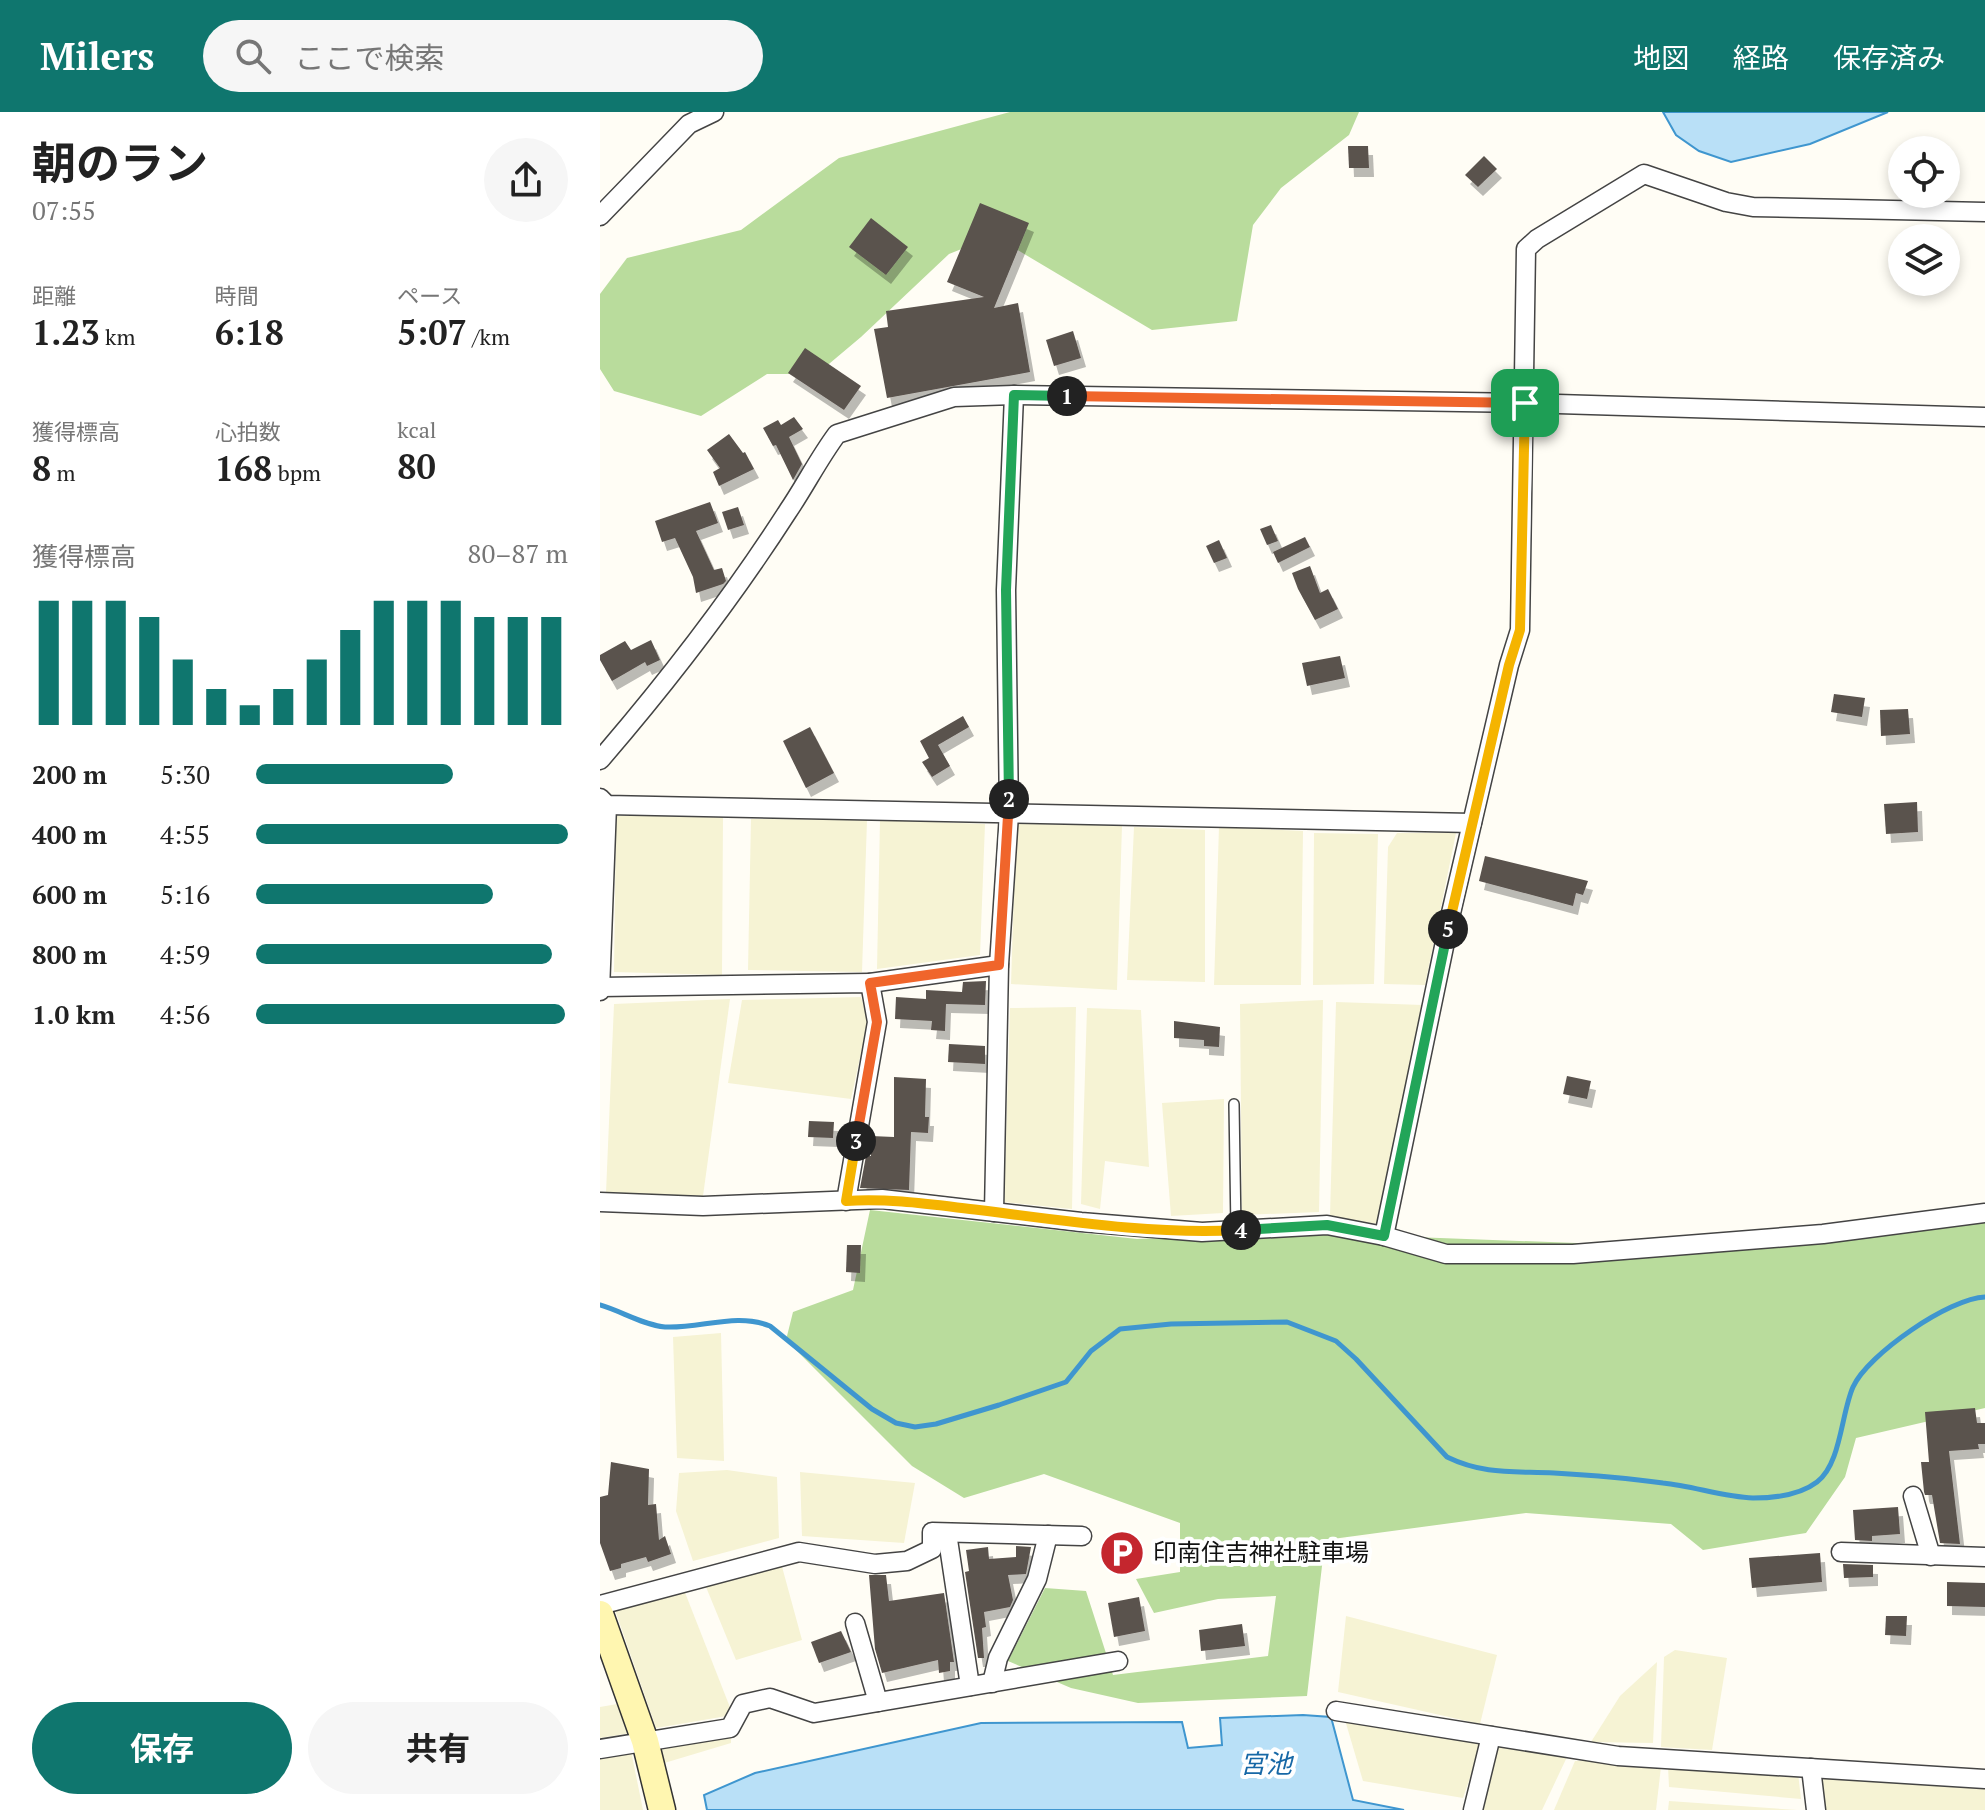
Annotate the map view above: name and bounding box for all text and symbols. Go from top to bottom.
search box [203,20,763,92]
text: Milers [40,31,155,81]
icon: search [231,34,275,78]
text: ここで検索 [295,38,445,78]
text: 地図 [1633,39,1689,76]
text: 経路 [1733,39,1789,76]
text: 保存済み [1833,39,1945,76]
text: 朝のラン [32,133,208,192]
map controls [1888,136,1960,296]
button: locate [1888,136,1960,208]
button: share [484,138,568,222]
text: 07:55 [32,193,96,227]
button: layers [1888,224,1960,296]
text: 距離 [32,281,76,310]
text: 時間 [215,281,259,310]
text: ペース [397,281,462,310]
text: 1.23 [32,310,100,355]
text: 6:18 [215,310,284,355]
text: 5:07 [397,310,467,355]
text: km [100,322,135,351]
text: /km [467,322,510,351]
pin [1491,369,1559,437]
pin: 1 [1047,376,1087,416]
text: 1 [1061,381,1073,410]
icon: arrive [1503,381,1547,425]
text: kcal [397,415,436,444]
text: 獲得標高 [32,417,120,446]
text: 心拍数 [215,417,281,446]
text: 80 [397,444,436,489]
text: 8 [32,446,51,491]
text: 168 [215,446,272,491]
text: m [51,458,76,487]
text: bpm [272,458,321,487]
text: 80–87 m [468,536,568,570]
text: 獲得標高 [32,539,136,573]
text: 200 m [32,757,107,791]
text: 5:30 [160,757,210,791]
pin: 2 [989,779,1029,819]
text: 2 [1003,784,1015,813]
text: 400 m [32,817,107,851]
text: 4:55 [160,817,210,851]
text: 600 m [32,877,107,911]
text: 5:16 [160,877,210,911]
pin: 5 [1428,909,1468,949]
text: 5 [1442,914,1454,943]
text: 800 m [32,937,107,971]
text: 4:59 [160,937,210,971]
text: 1.0 km [32,997,115,1031]
text: 4:56 [160,997,210,1031]
pin: 3 [836,1121,876,1161]
text: 3 [850,1126,862,1155]
pin: 4 [1221,1210,1261,1250]
text: 4 [1235,1215,1247,1244]
parking icon: 印南住吉神社駐車場 [1098,1529,1146,1577]
place label: 印南住吉神社駐車場 [1153,1536,1369,1568]
button: 保存 [32,1702,292,1794]
button: 共有 [308,1702,568,1794]
water label: 宮池 [1240,1746,1295,1780]

